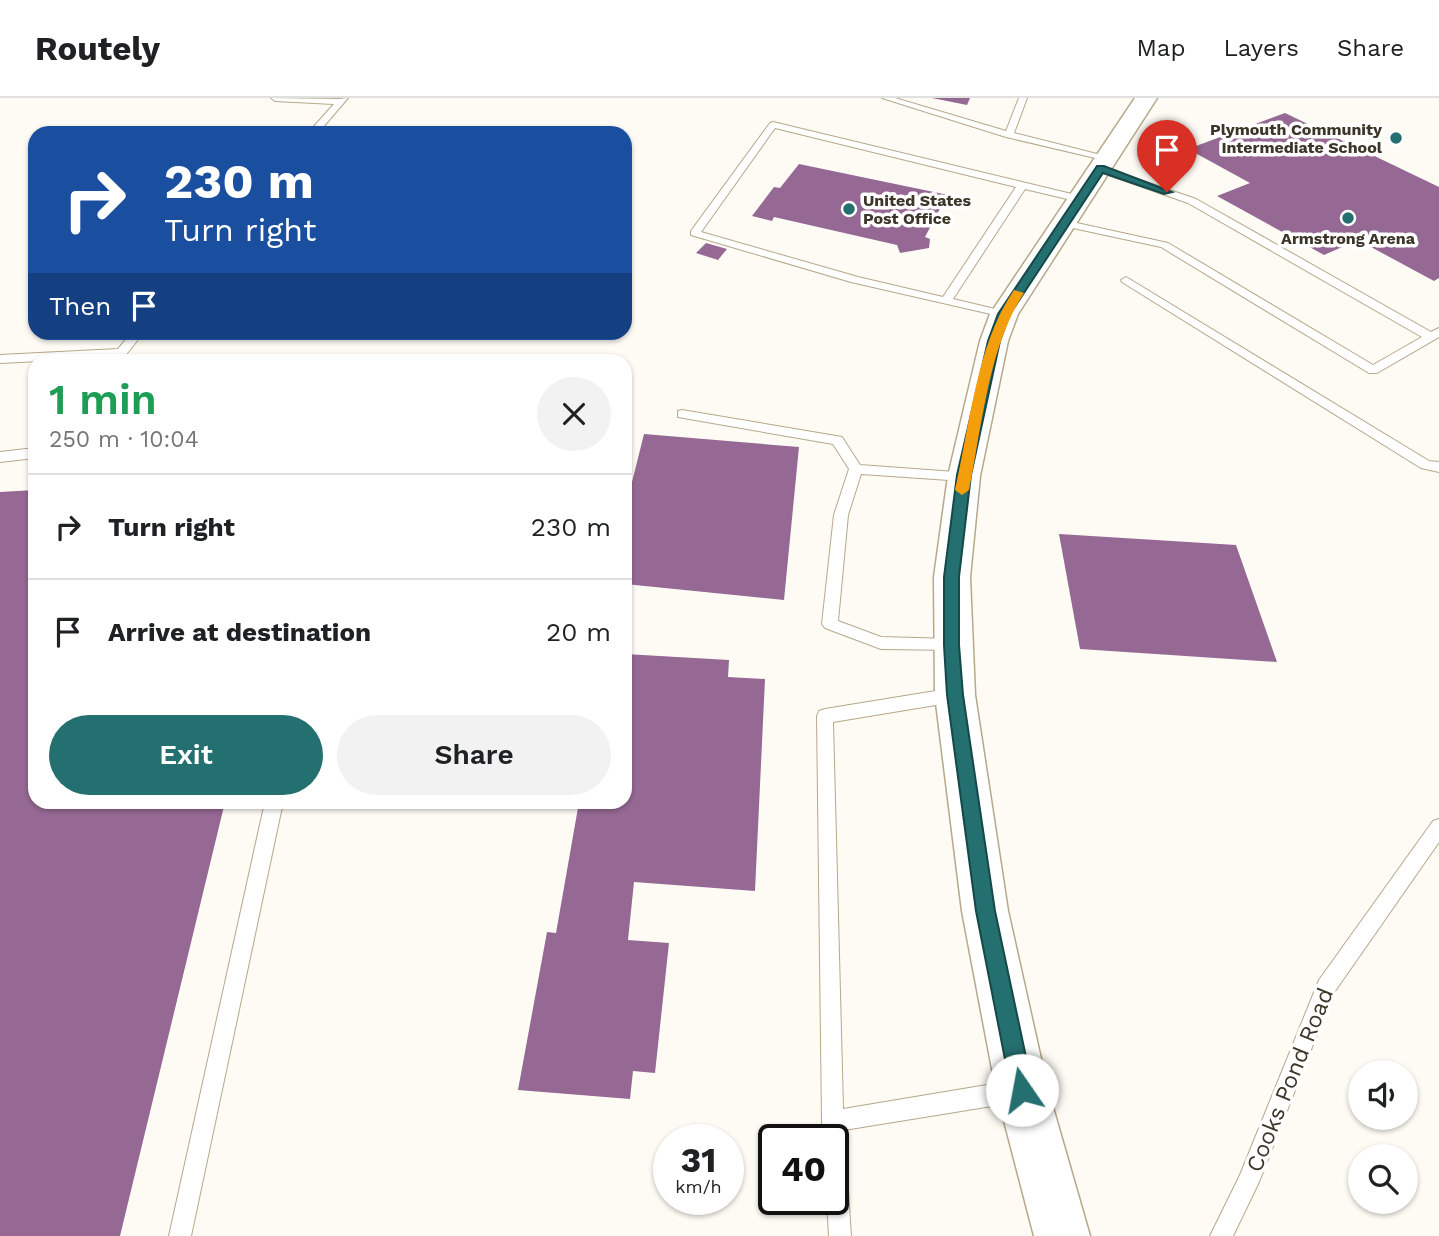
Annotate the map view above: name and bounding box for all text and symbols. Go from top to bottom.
text: Routely [35,29,160,68]
text: Map [1137,34,1185,62]
text: Layers [1223,34,1299,62]
text: Share [1337,34,1404,62]
pin [1137,120,1197,192]
place label: Plymouth Community Intermediate School [1210,120,1383,157]
marker: Plymouth Community Intermediate School [1388,130,1404,146]
icon: arrive [1148,131,1186,169]
text: 230 m [164,152,314,210]
icon: right [49,154,140,245]
place label: United States Post Office [863,191,971,228]
marker: United States Post Office [841,201,857,217]
marker: Armstrong Arena [1340,210,1356,226]
text: Turn right [164,211,316,249]
place label: Armstrong Arena [1281,229,1416,248]
icon: arrive [125,287,163,325]
text: Then [49,291,111,321]
text: 1 min [49,375,157,424]
button: close [537,377,611,451]
text: 250 m · 10:04 [49,426,199,453]
icon: right [49,508,87,546]
text: Turn right [108,512,235,542]
text: 230 m [531,512,611,542]
icon: arrive [49,613,87,651]
text: Arrive at destination [108,617,371,647]
text: 20 m [546,617,611,647]
button: Exit [49,715,323,795]
button: Share [337,715,611,795]
street label: Cooks Pond Road [1241,984,1339,1176]
position arrow [985,1053,1059,1127]
map controls [1348,1060,1418,1214]
button: sound [1348,1060,1418,1130]
speed limit sign: 40 [758,1124,849,1215]
text: 31 [681,1139,716,1181]
button: search [1348,1144,1418,1214]
text: km/h [675,1176,722,1197]

